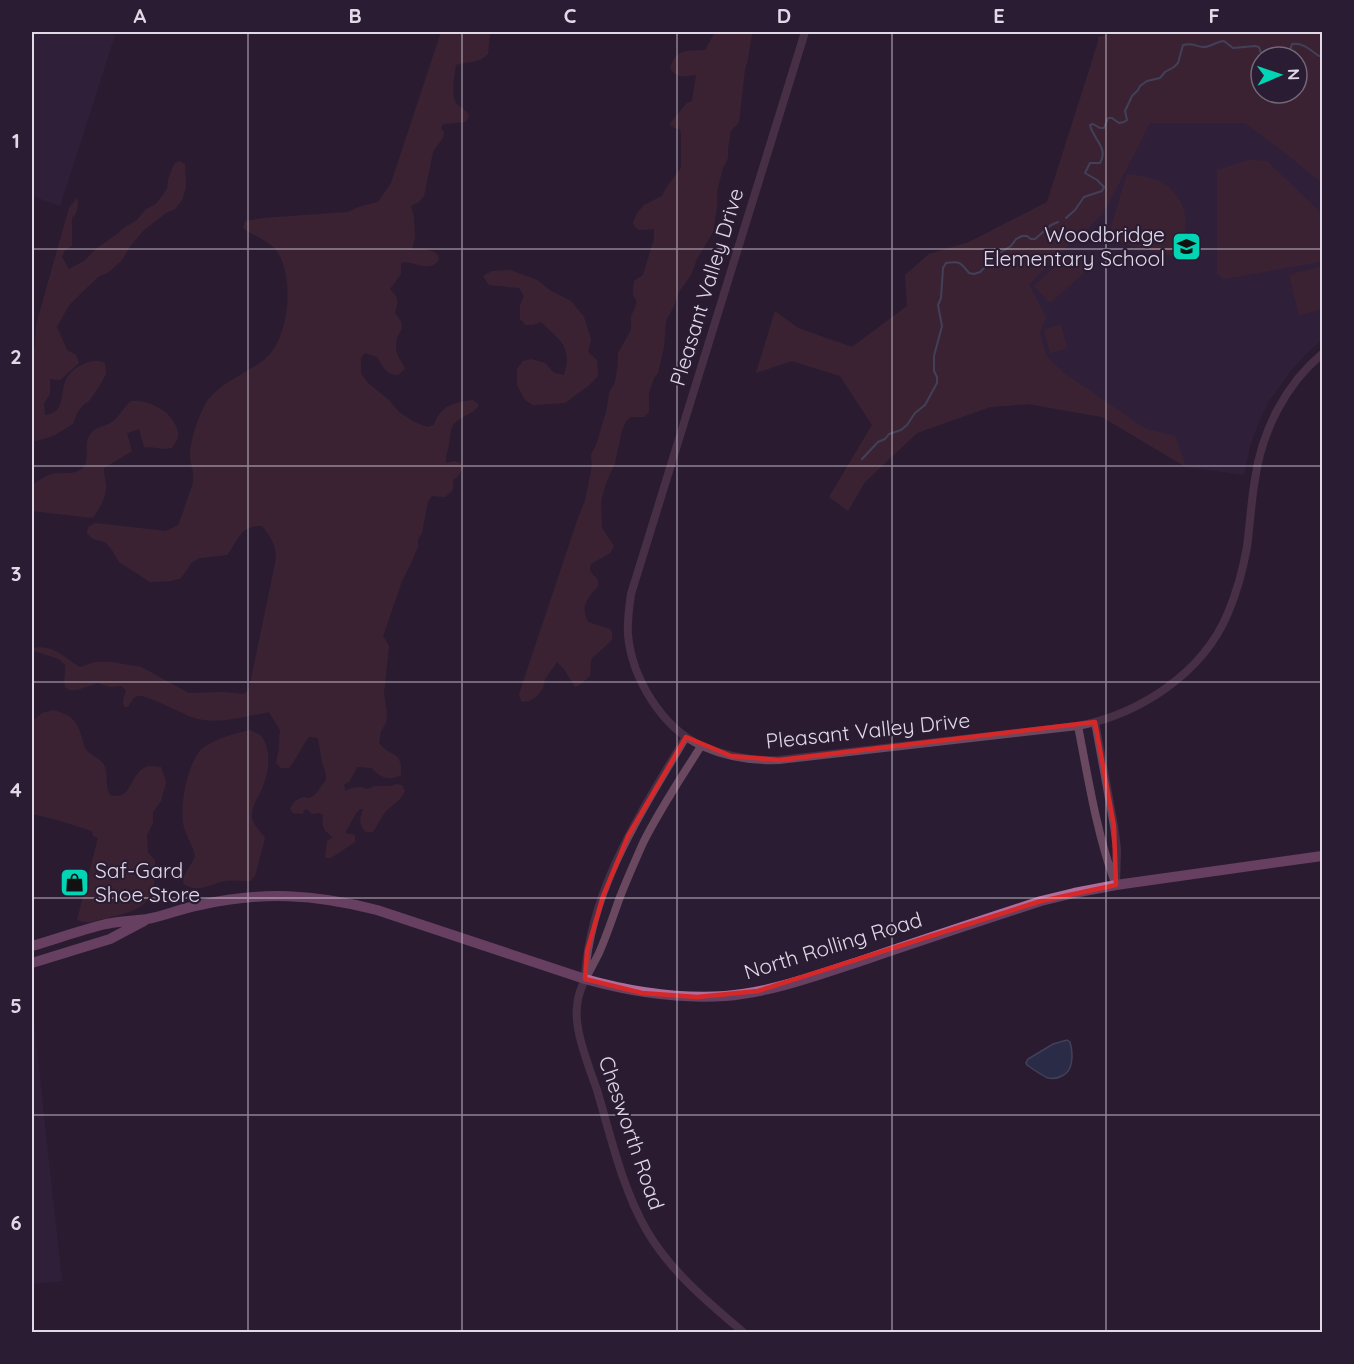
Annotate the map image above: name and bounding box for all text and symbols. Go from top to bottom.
text: A [134,3,147,28]
text: B [348,3,362,28]
text: C [564,3,577,28]
text: D [777,3,791,28]
text: E [993,3,1005,28]
text: F [1208,3,1220,28]
north arrow [1249,45,1309,105]
text: N [1284,68,1304,81]
text: 1 [12,128,20,153]
street label: Pleasant Valley Drive [664,185,749,389]
place label: Woodbridge Elementary School [983,221,1165,271]
school or university icon: Woodbridge Elementary School [1170,231,1202,263]
text: 2 [10,344,22,369]
text: 3 [11,561,21,586]
street label: Pleasant Valley Drive [764,706,971,754]
text: 4 [10,777,22,802]
place label: Saf-Gard Shoe Store [95,857,200,907]
shop icon: Saf-Gard Shoe Store [58,867,90,899]
street label: North Rolling Road [741,906,925,984]
text: 5 [10,993,22,1018]
street label: Chesworth Road [593,1052,670,1213]
text: 6 [10,1210,22,1235]

